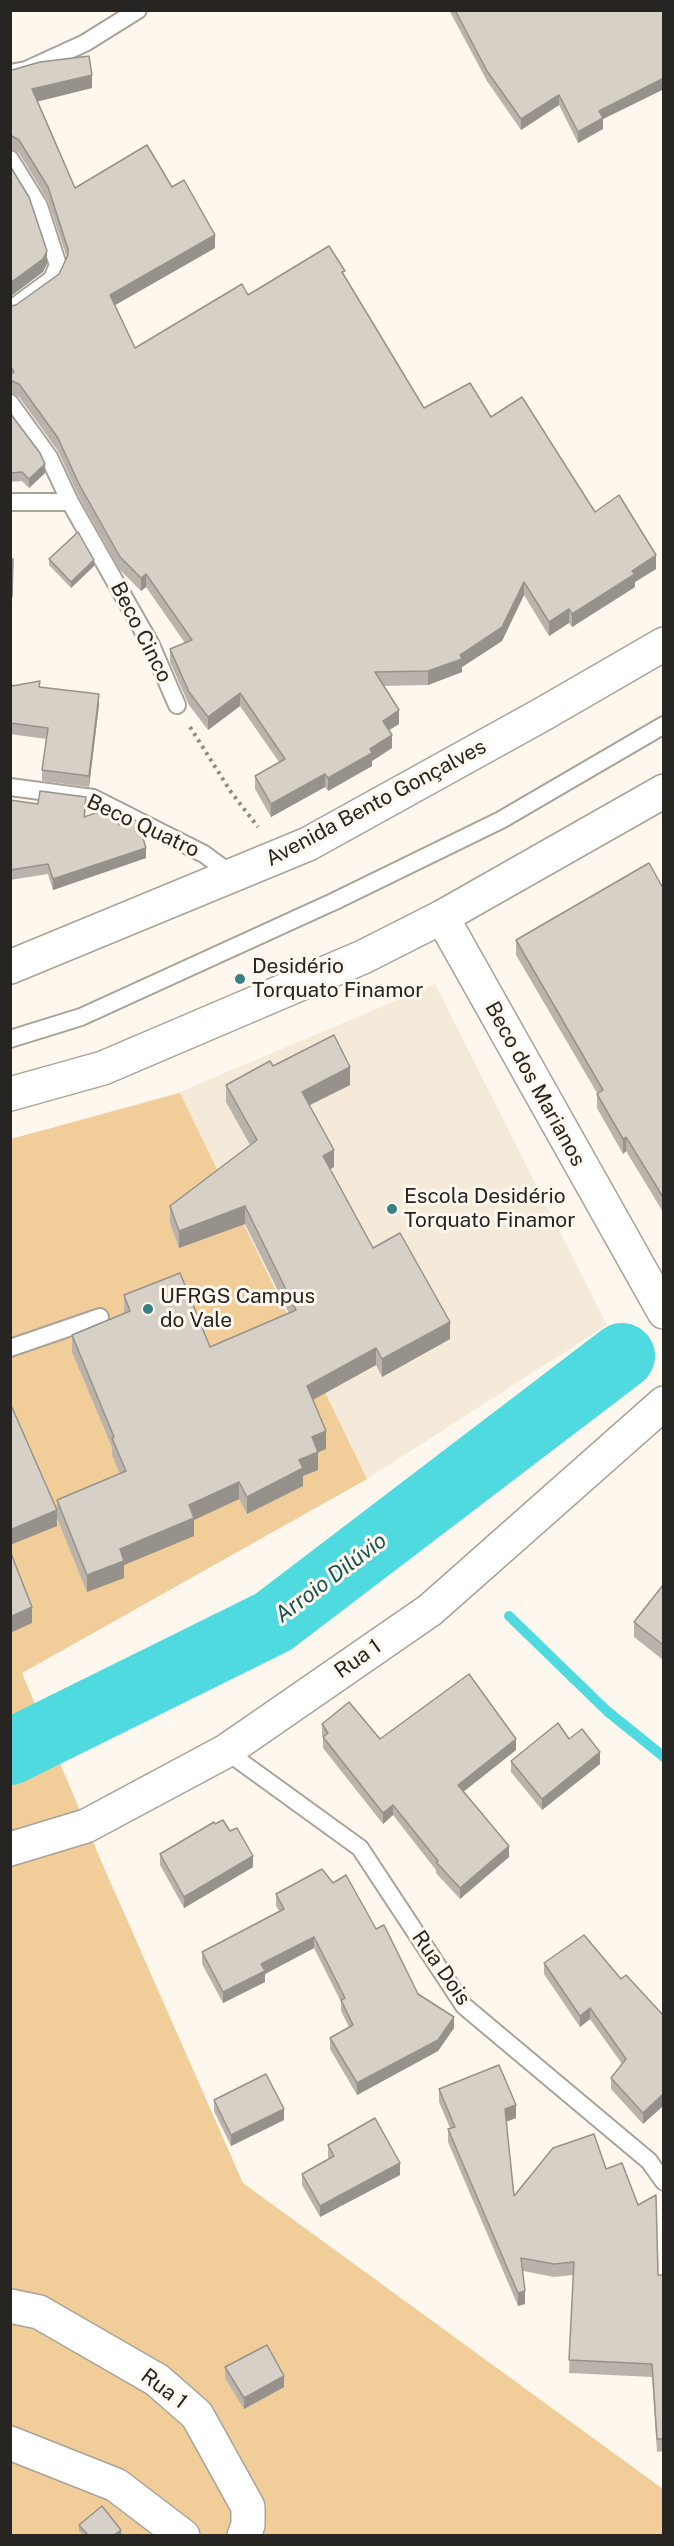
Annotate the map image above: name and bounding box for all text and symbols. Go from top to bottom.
street label: Beco Cinco [105,577,177,687]
street label: Avenida Bento Gonçalves [261,734,491,872]
street label: Beco Quatro [83,789,203,863]
place label: Desidério Torquato Finamor [252,954,423,1004]
marker: Desidério Torquato Finamor [233,972,247,986]
street label: Beco dos Marianos [479,997,591,1171]
place label: Escola Desidério Torquato Finamor [404,1184,575,1234]
marker: Escola Desidério Torquato Finamor [385,1202,399,1216]
place label: UFRGS Campus do Vale [160,1284,315,1334]
marker: UFRGS Campus do Vale [141,1302,155,1316]
water label: Arroio Dilúvio [270,1527,392,1629]
street label: Rua 1 [330,1634,386,1684]
street label: Rua Dois [406,1926,476,2010]
street label: Rua 1 [136,2363,192,2415]

